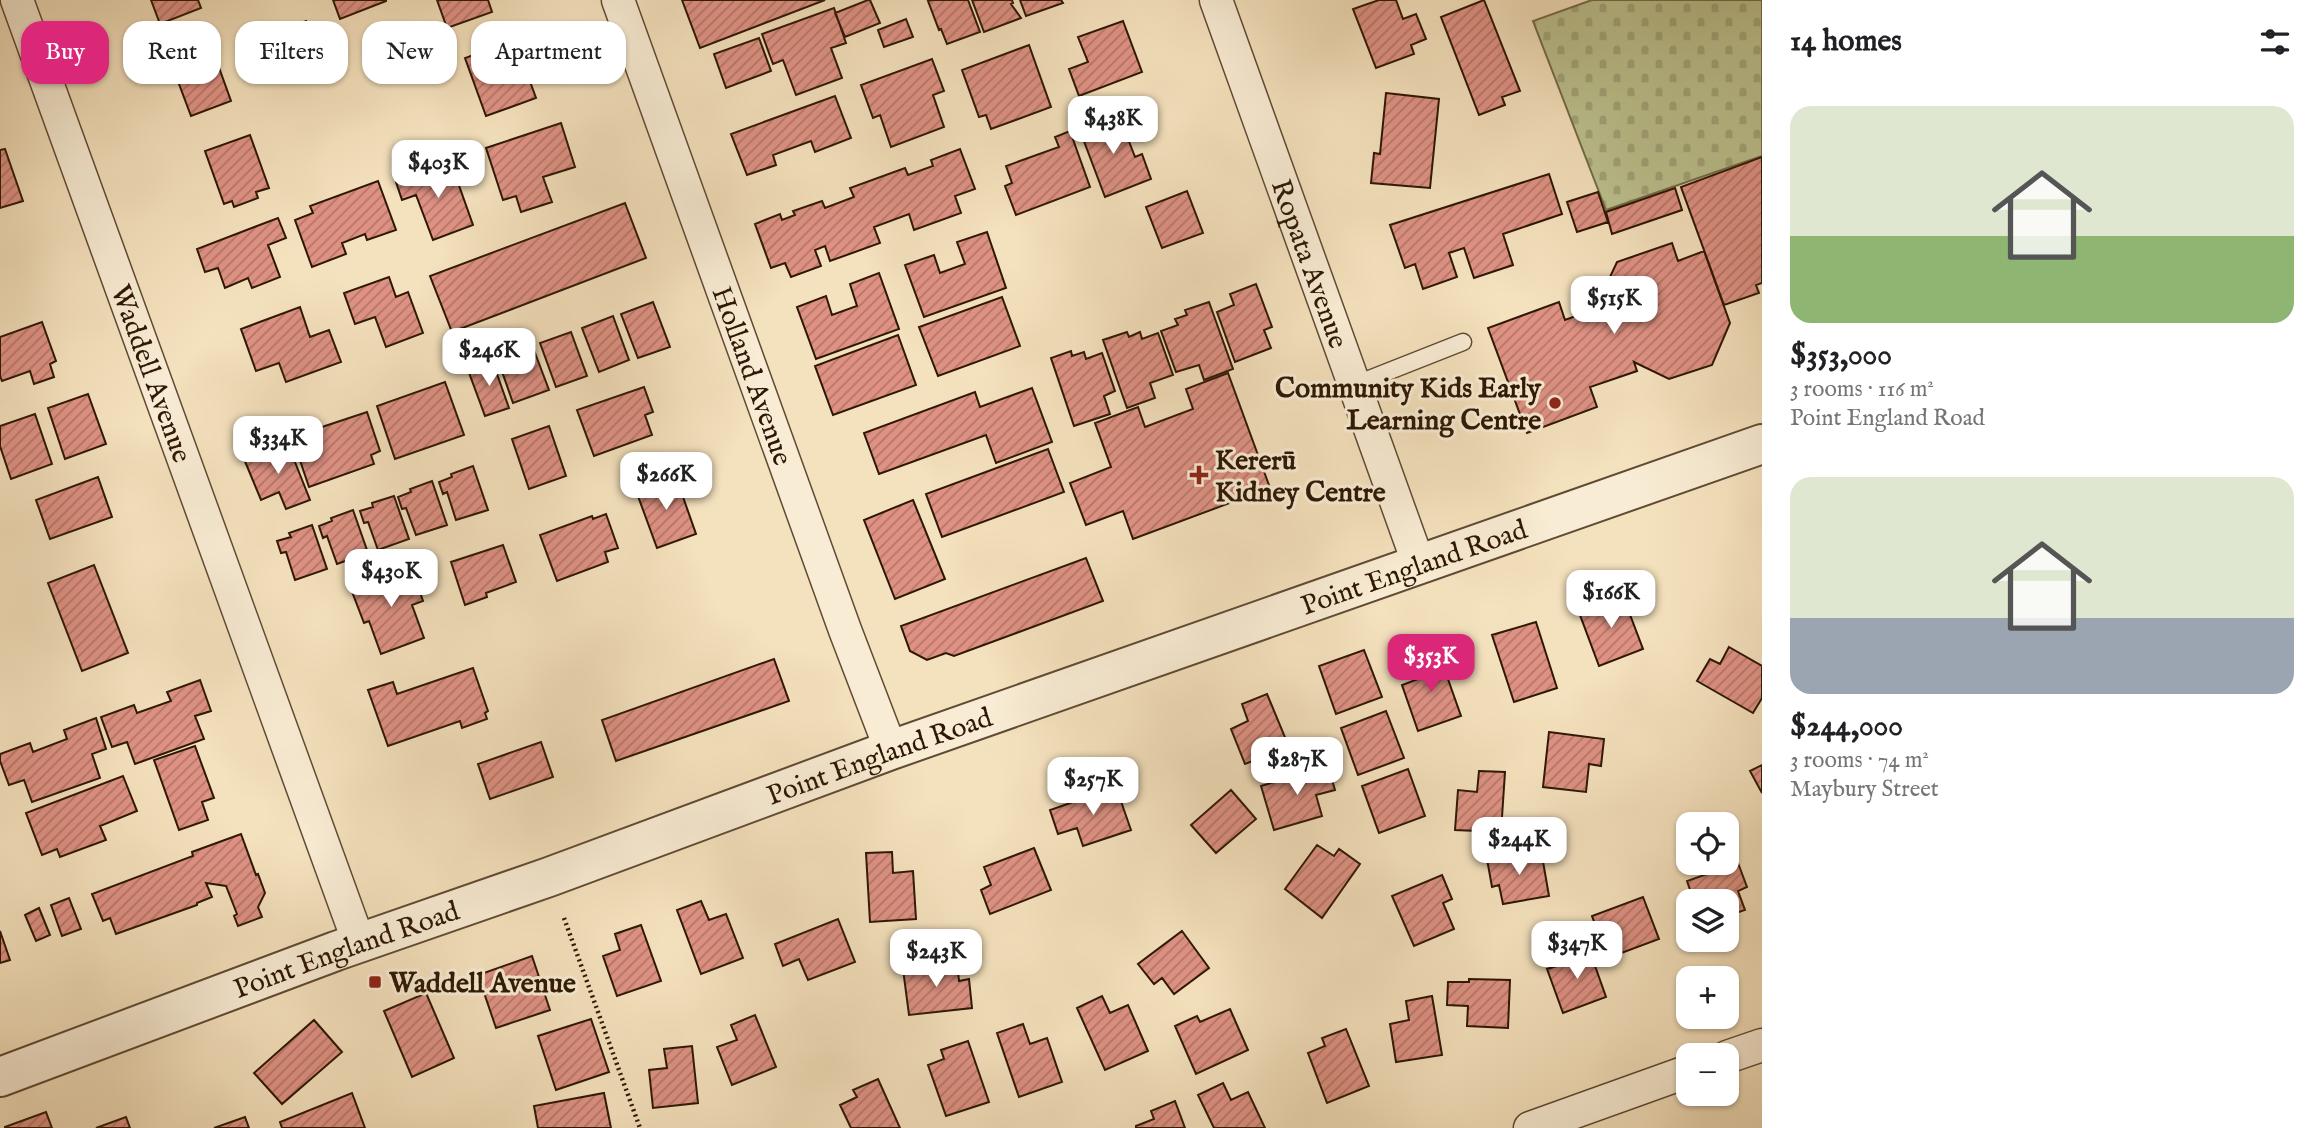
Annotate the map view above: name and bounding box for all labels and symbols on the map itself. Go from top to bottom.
pin: $438K [1064,96,1162,156]
pin: $403K [389,140,487,200]
street label: Ropata Avenue [1262,175,1355,354]
pin: $515K [1565,276,1663,336]
street label: Waddell Avenue [102,280,198,468]
street label: Holland Avenue [703,282,799,471]
pin: $246K [440,328,538,388]
place label: Community Kids Early Learning Centre [1275,372,1542,439]
marker: Community Kids Early Learning Centre [1547,395,1563,411]
pin: $334K [229,416,327,476]
place label: Kererū Kidney Centre [1215,444,1386,511]
pin: $266K [617,452,715,512]
marker: Kererū Kidney Centre [1189,465,1209,485]
street label: Point England Road [1297,513,1532,625]
pin: $430K [342,550,440,609]
pin: $166K [1562,570,1660,630]
pin: $353K [1382,634,1480,694]
street label: Point England Road [762,701,997,815]
pin: $287K [1248,738,1346,797]
pin: $257K [1044,758,1142,817]
pin: $244K [1470,818,1568,877]
street label: Point England Road [229,895,464,1008]
pin: $347K [1528,922,1626,981]
pin: $243K [887,930,985,989]
place label: Waddell Avenue [388,967,576,1002]
marker: Waddell Avenue [367,974,383,990]

